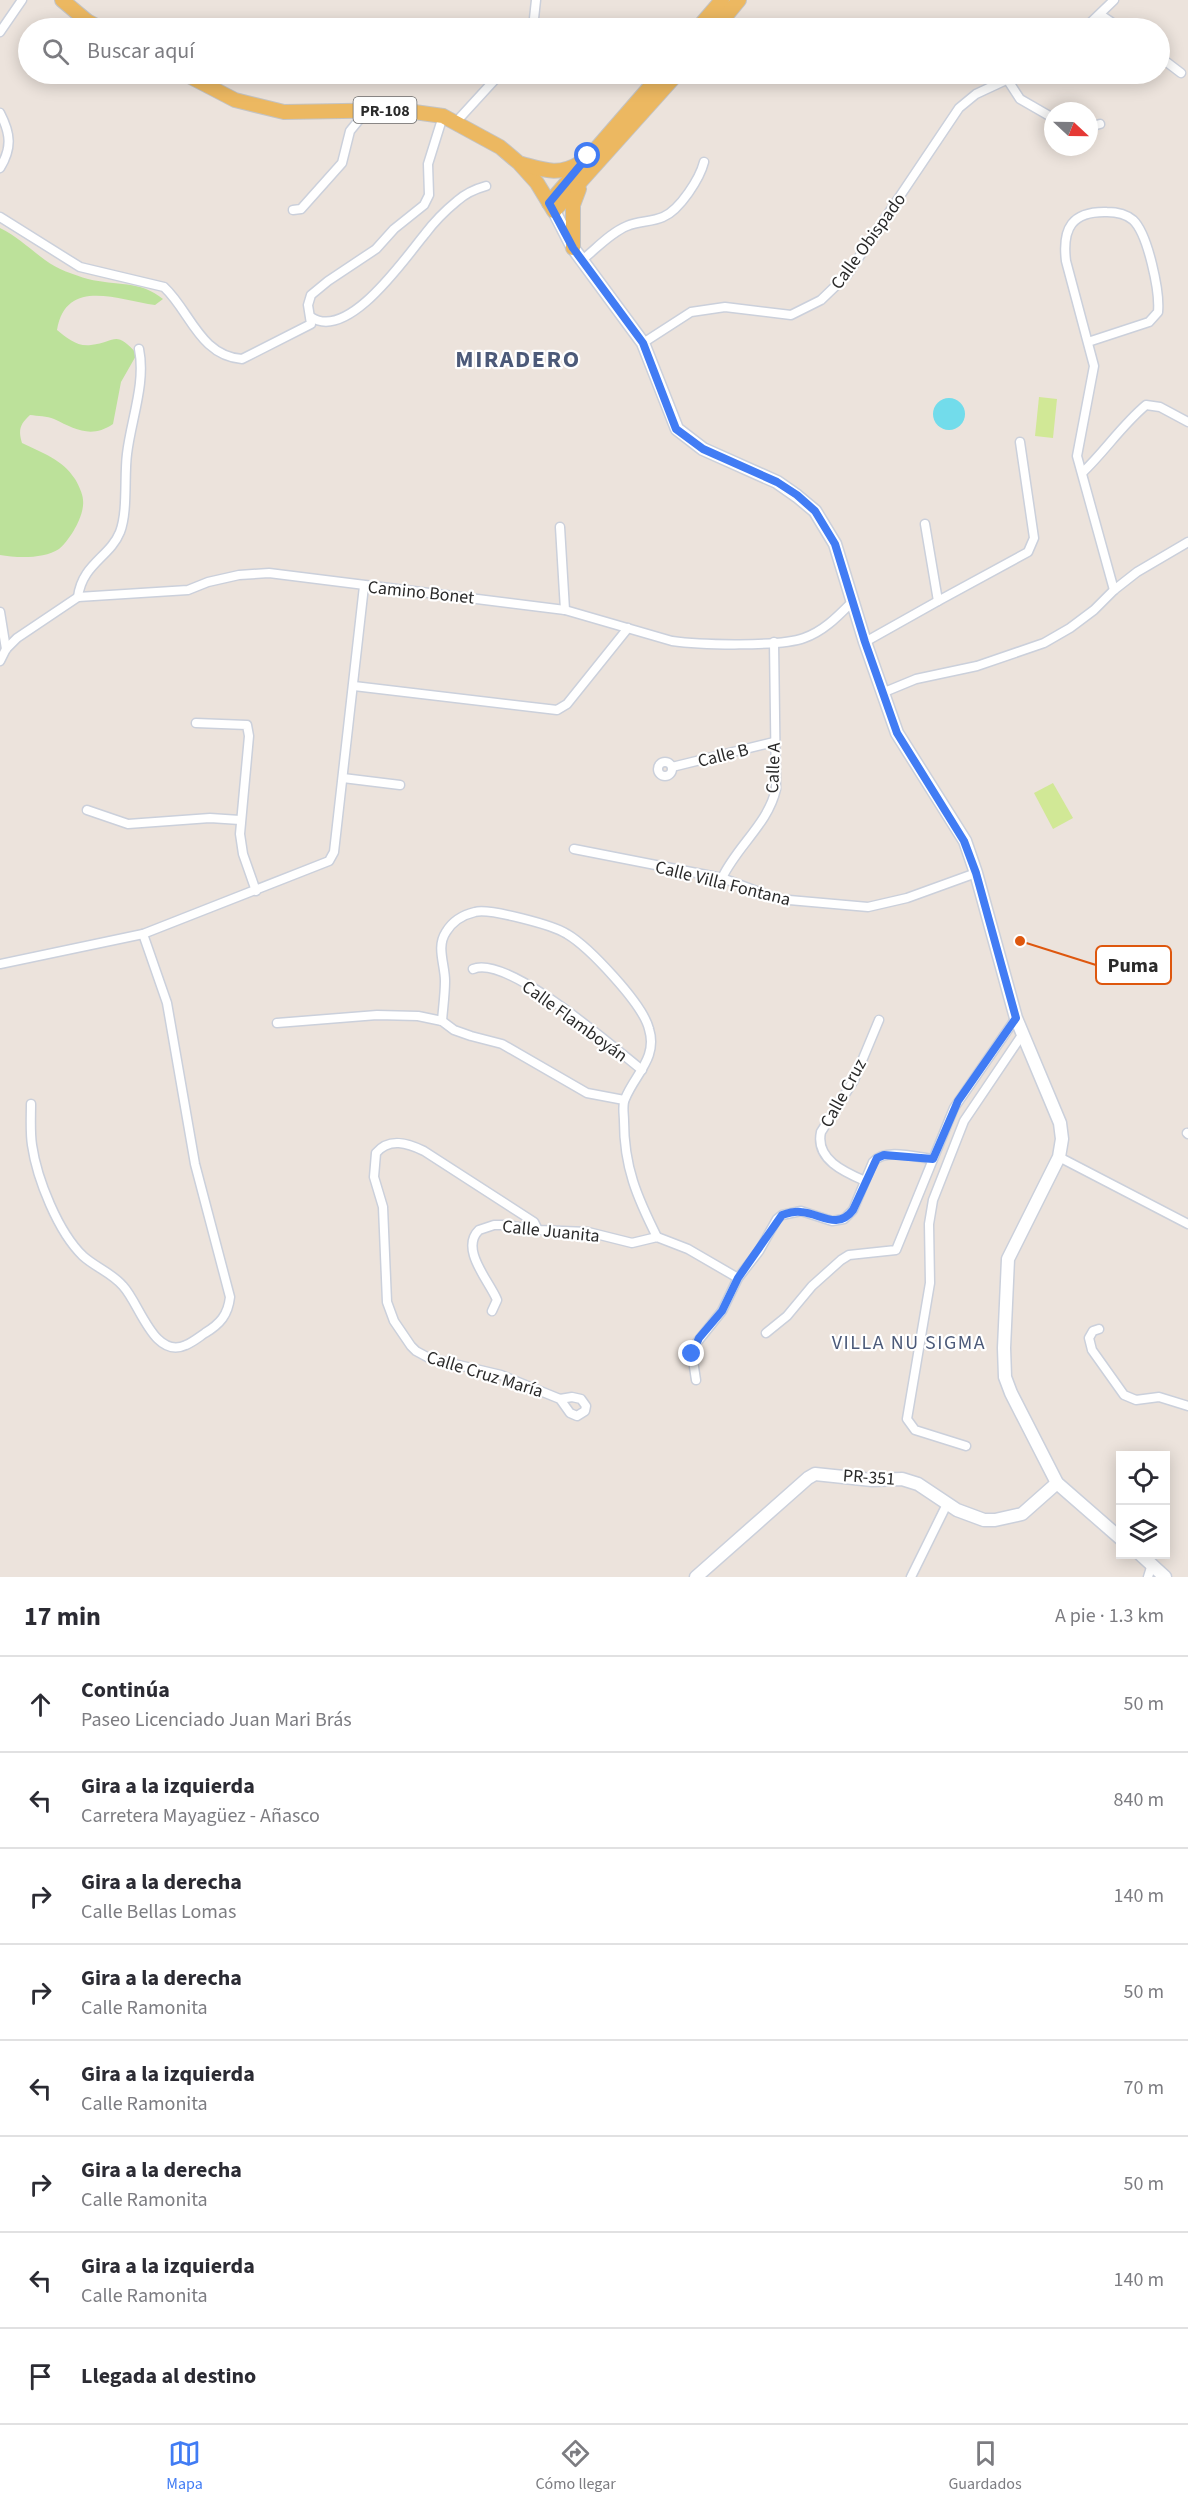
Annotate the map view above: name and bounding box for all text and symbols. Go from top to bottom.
search box [18,18,1170,84]
icon: search [39,35,72,68]
text: Buscar aquí [87,35,195,67]
road number: PR-108 [354,97,416,123]
north arrow [1044,102,1098,156]
route start [574,142,600,168]
street label: Calle Obispado [825,188,912,295]
district label: MIRADERO [455,342,581,377]
street label: Camino Bonet [366,574,475,611]
street label: Calle B [695,737,751,774]
street label: Calle A [760,742,787,794]
street label: Calle Villa Fontana [653,855,793,912]
callout: Puma [1096,946,1171,984]
text: Puma [1108,952,1158,980]
street label: Calle Flamboyán [517,975,633,1068]
street label: Calle Cruz [814,1054,873,1132]
street label: Calle Juanita [501,1214,601,1249]
district label: VILLA NU SIGMA [832,1329,986,1357]
route end [678,1340,704,1366]
street label: Calle Cruz María [424,1345,546,1404]
map controls [1116,1451,1170,1559]
button: locate [1116,1451,1170,1505]
street label: PR-351 [842,1463,896,1492]
button: layers [1116,1505,1170,1559]
text: 17 min [24,1598,101,1635]
text: A pie · 1.3 km [1055,1602,1164,1630]
text: Continúa [81,1674,170,1706]
icon: ahead [24,1688,57,1721]
text: 50 m [1124,1690,1164,1718]
text: Paseo Licenciado Juan Mari Brás [81,1706,352,1734]
text: Gira a la izquierda [81,1770,255,1802]
icon: left [24,1784,57,1817]
text: 840 m [1114,1786,1164,1814]
text: Carretera Mayagüez - Añasco [81,1802,320,1830]
text: Gira a la derecha [81,1866,242,1898]
icon: right [24,1880,57,1913]
text: 140 m [1114,1882,1164,1910]
text: Calle Bellas Lomas [81,1898,236,1926]
text: Gira a la derecha [81,1962,242,1994]
icon: right [24,1976,57,2009]
text: 50 m [1124,1978,1164,2006]
text: Calle Ramonita [81,1994,208,2022]
text: Gira a la izquierda [81,2058,255,2090]
icon: left [24,2072,57,2105]
text: 70 m [1124,2074,1164,2102]
text: Calle Ramonita [81,2090,208,2118]
text: Gira a la derecha [81,2154,242,2186]
icon: right [24,2168,57,2201]
text: 50 m [1124,2170,1164,2198]
text: Calle Ramonita [81,2186,208,2214]
text: Gira a la izquierda [81,2250,255,2282]
icon: left [24,2264,57,2297]
text: 140 m [1114,2266,1164,2294]
text: Calle Ramonita [81,2282,208,2310]
icon: arrive [24,2360,57,2393]
text: Llegada al destino [81,2360,256,2392]
tab: Mapa [166,2437,203,2495]
tab: Cómo llegar [535,2437,616,2495]
tab: Guardados [948,2437,1022,2495]

